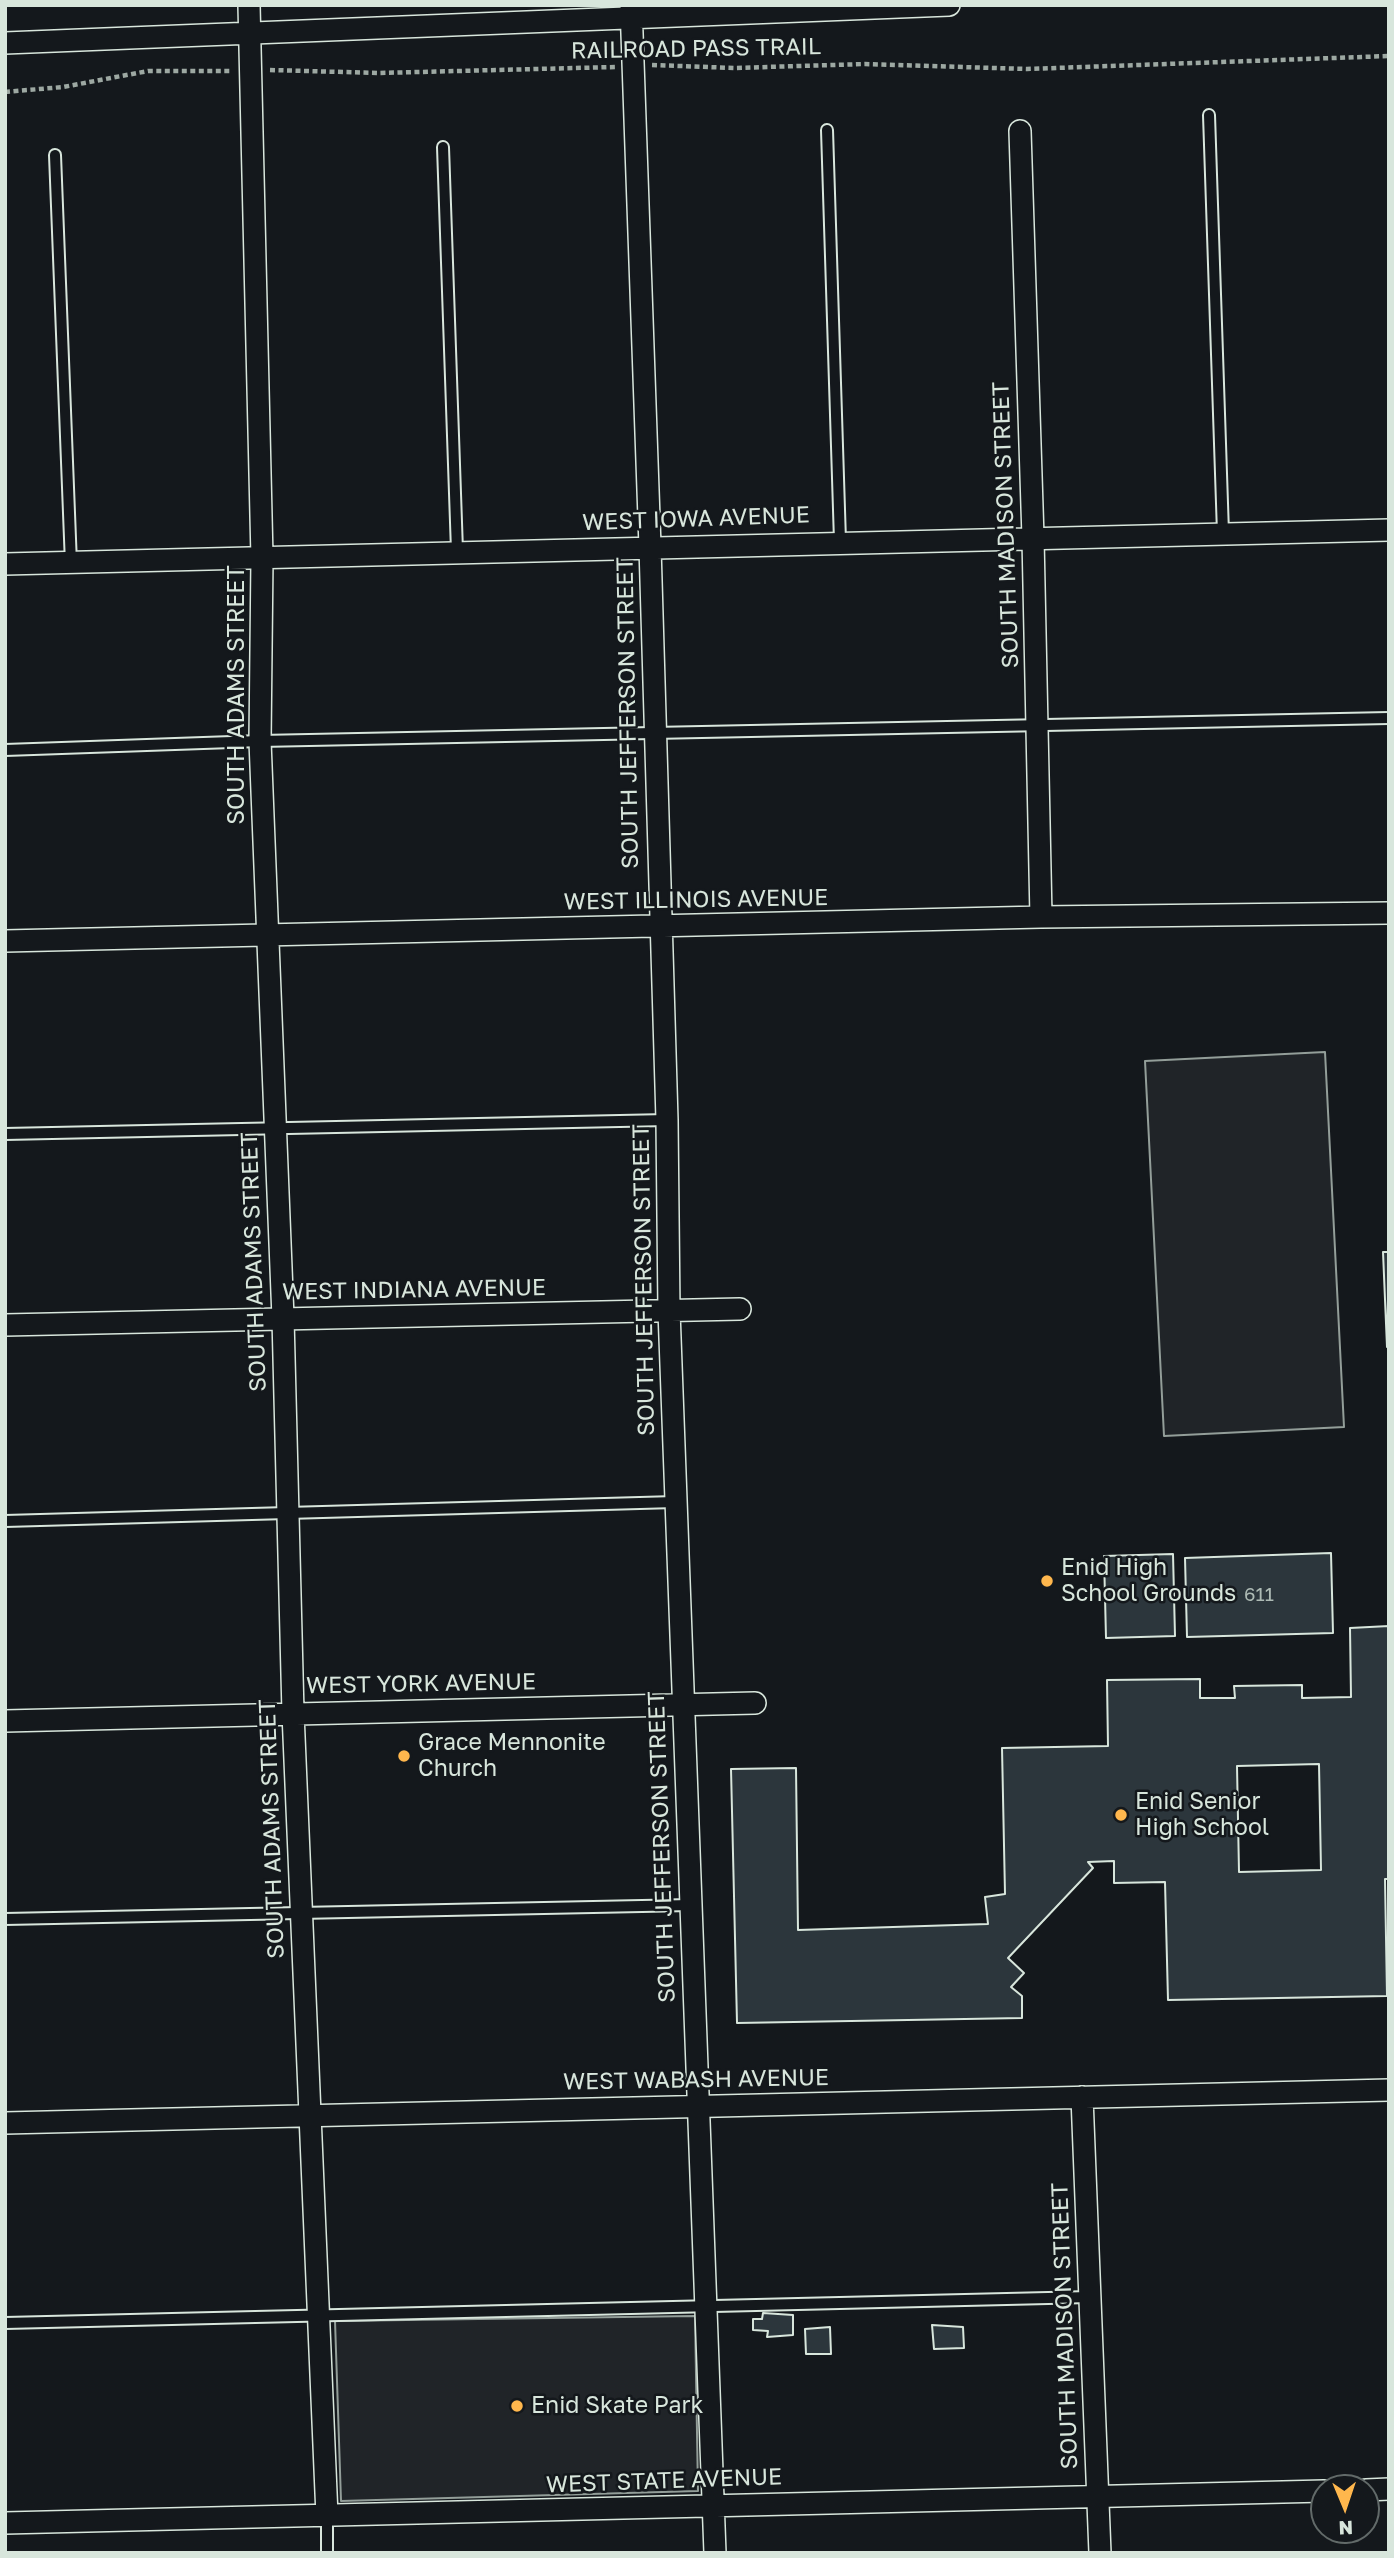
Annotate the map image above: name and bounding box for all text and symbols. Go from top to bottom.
street label: RAILROAD PASS TRAIL [571,33,821,65]
street label: SOUTH MADISON STREET [987,381,1025,669]
street label: WEST IOWA AVENUE [582,501,810,537]
street label: SOUTH JEFFERSON STREET [611,557,645,869]
street label: SOUTH ADAMS STREET [223,565,251,825]
street label: WEST ILLINOIS AVENUE [564,884,828,916]
street label: SOUTH JEFFERSON STREET [627,1124,661,1436]
street label: SOUTH ADAMS STREET [236,1132,272,1392]
street label: WEST INDIANA AVENUE [282,1274,546,1306]
place label: Enid High School Grounds [1061,1554,1236,1608]
marker: Enid High School Grounds [1039,1573,1055,1589]
house number: 611 [1244,1584,1274,1606]
street label: WEST YORK AVENUE [306,1668,536,1700]
street label: SOUTH JEFFERSON STREET [643,1691,681,2003]
street label: SOUTH ADAMS STREET [254,1699,290,1959]
place label: Grace Mennonite Church [418,1729,606,1783]
marker: Grace Mennonite Church [396,1748,412,1764]
place label: Enid Senior High School [1135,1788,1269,1842]
marker: Enid Senior High School [1113,1807,1129,1823]
street label: WEST WABASH AVENUE [563,2064,829,2096]
street label: SOUTH MADISON STREET [1046,2182,1084,2470]
place label: Enid Skate Park [531,2392,704,2420]
marker: Enid Skate Park [509,2398,525,2414]
street label: WEST STATE AVENUE [545,2463,783,2499]
north arrow [1310,2474,1380,2544]
text: N [1338,2517,1353,2540]

